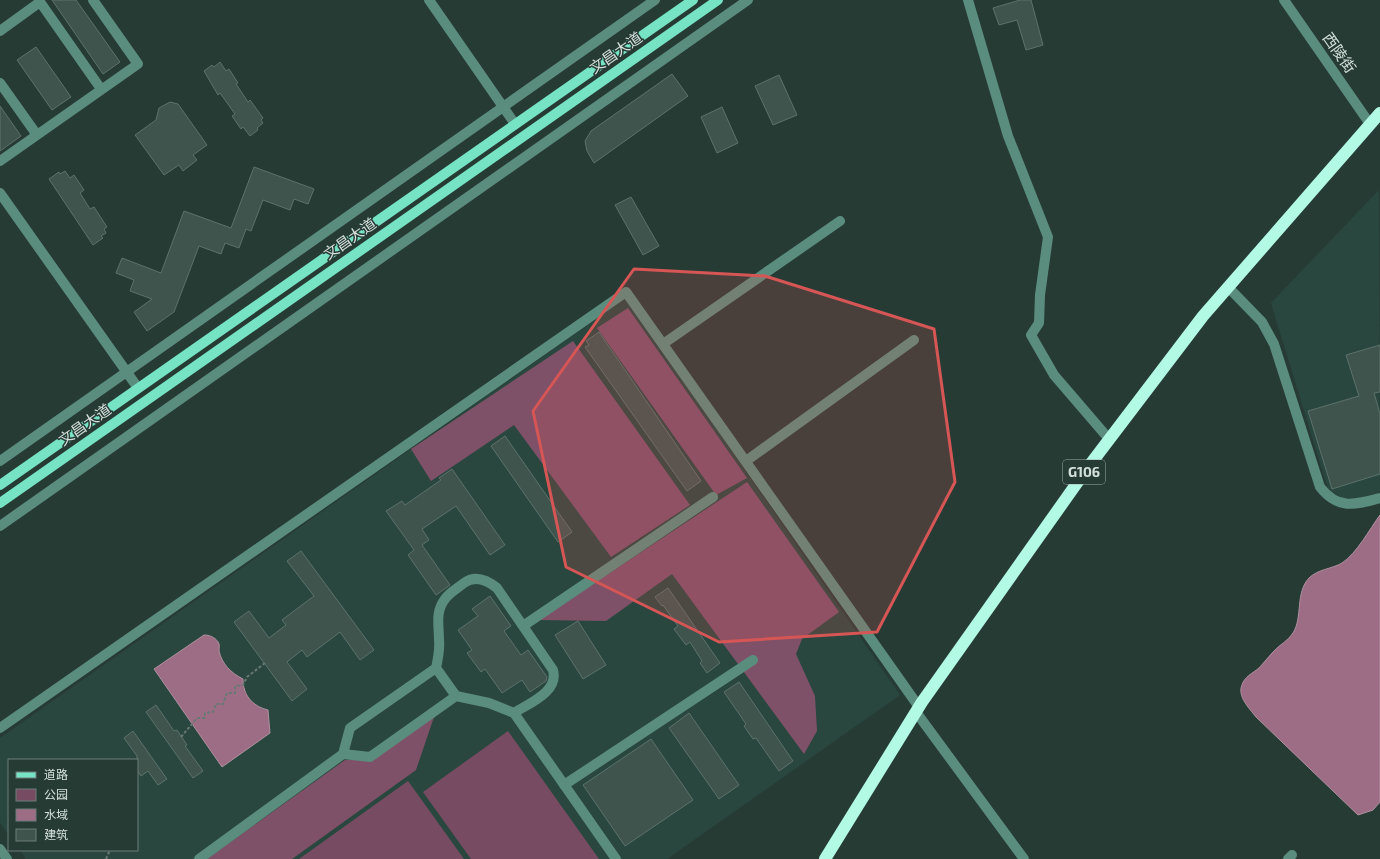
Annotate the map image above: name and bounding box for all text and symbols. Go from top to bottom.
street label: 文昌大道 [586,28,645,77]
street label: 西陵街 [1320,29,1360,76]
street label: 文昌大道 [320,214,379,263]
street label: 文昌大道 [55,400,114,449]
road number: G106 [1063,460,1105,484]
legend [8,759,138,851]
text: 道路 [44,767,68,781]
text: 公园 [44,787,68,801]
text: 水域 [44,807,68,821]
text: 建筑 [44,827,68,841]

